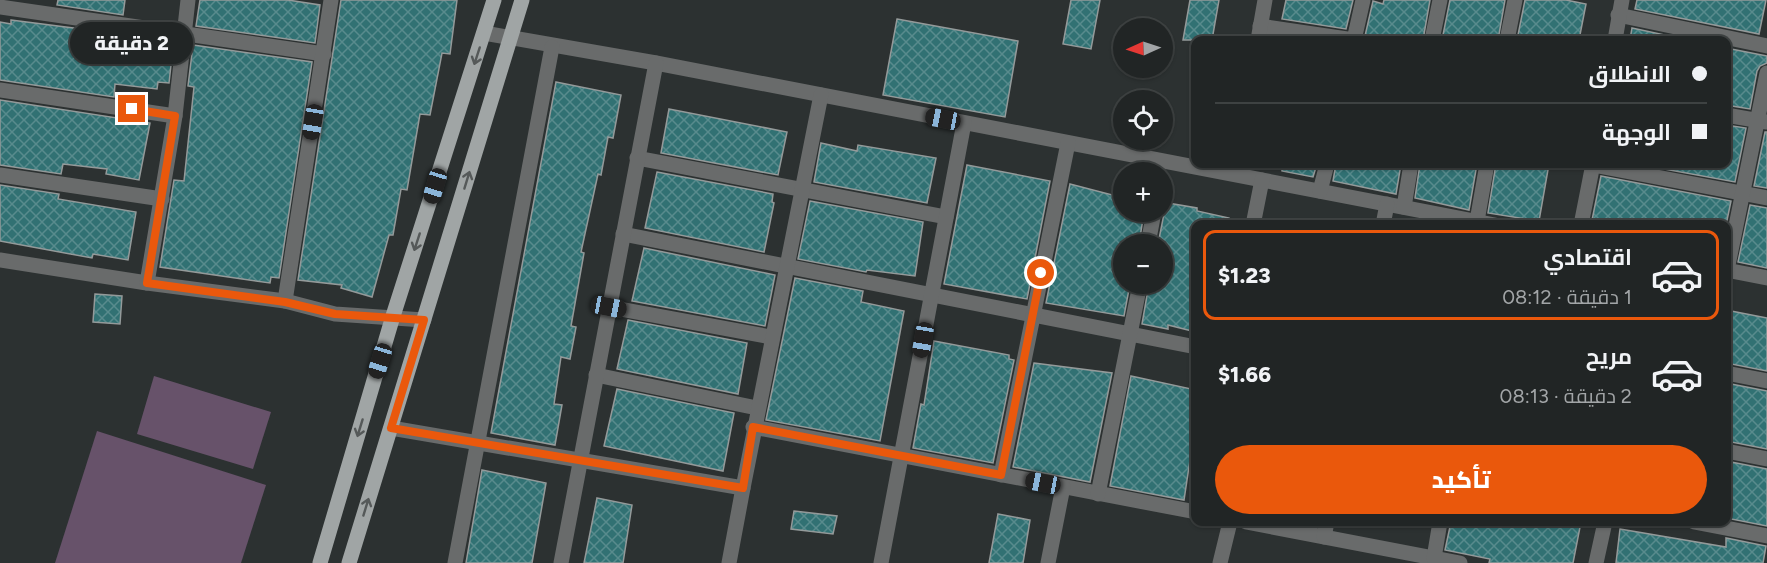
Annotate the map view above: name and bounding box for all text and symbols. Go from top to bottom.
north arrow [1113,18,1173,78]
map controls [1113,18,1173,294]
callout: 2 دقيقة [70,22,194,64]
text: 2 دقيقة [94,31,169,55]
one-way arrow [471,46,482,65]
text: الانطلاق [1588,61,1671,88]
button: locate [1113,90,1173,150]
route end [118,95,145,122]
car [301,103,325,141]
car [924,107,962,131]
text: الوجهة [1602,119,1671,146]
button: + [1113,162,1173,222]
car [421,166,449,206]
one-way arrow [462,171,473,190]
one-way arrow [411,232,422,251]
button: − [1113,234,1173,294]
text: اقتصادي [1543,244,1632,271]
icon: car [1650,248,1704,302]
route start [1027,259,1054,286]
text: $1.23 [1218,262,1271,289]
text: 1 دقيقة · 08:12 [1502,285,1632,309]
car [590,295,628,319]
car [911,321,935,359]
car [366,341,394,381]
text: مريح [1586,343,1632,370]
icon: car [1650,347,1704,401]
text: $1.66 [1218,361,1271,388]
text: 2 دقيقة · 08:13 [1500,384,1632,408]
one-way arrow [354,418,365,437]
button: تأكيد [1215,445,1707,514]
car [1024,471,1062,495]
one-way arrow [361,498,372,517]

